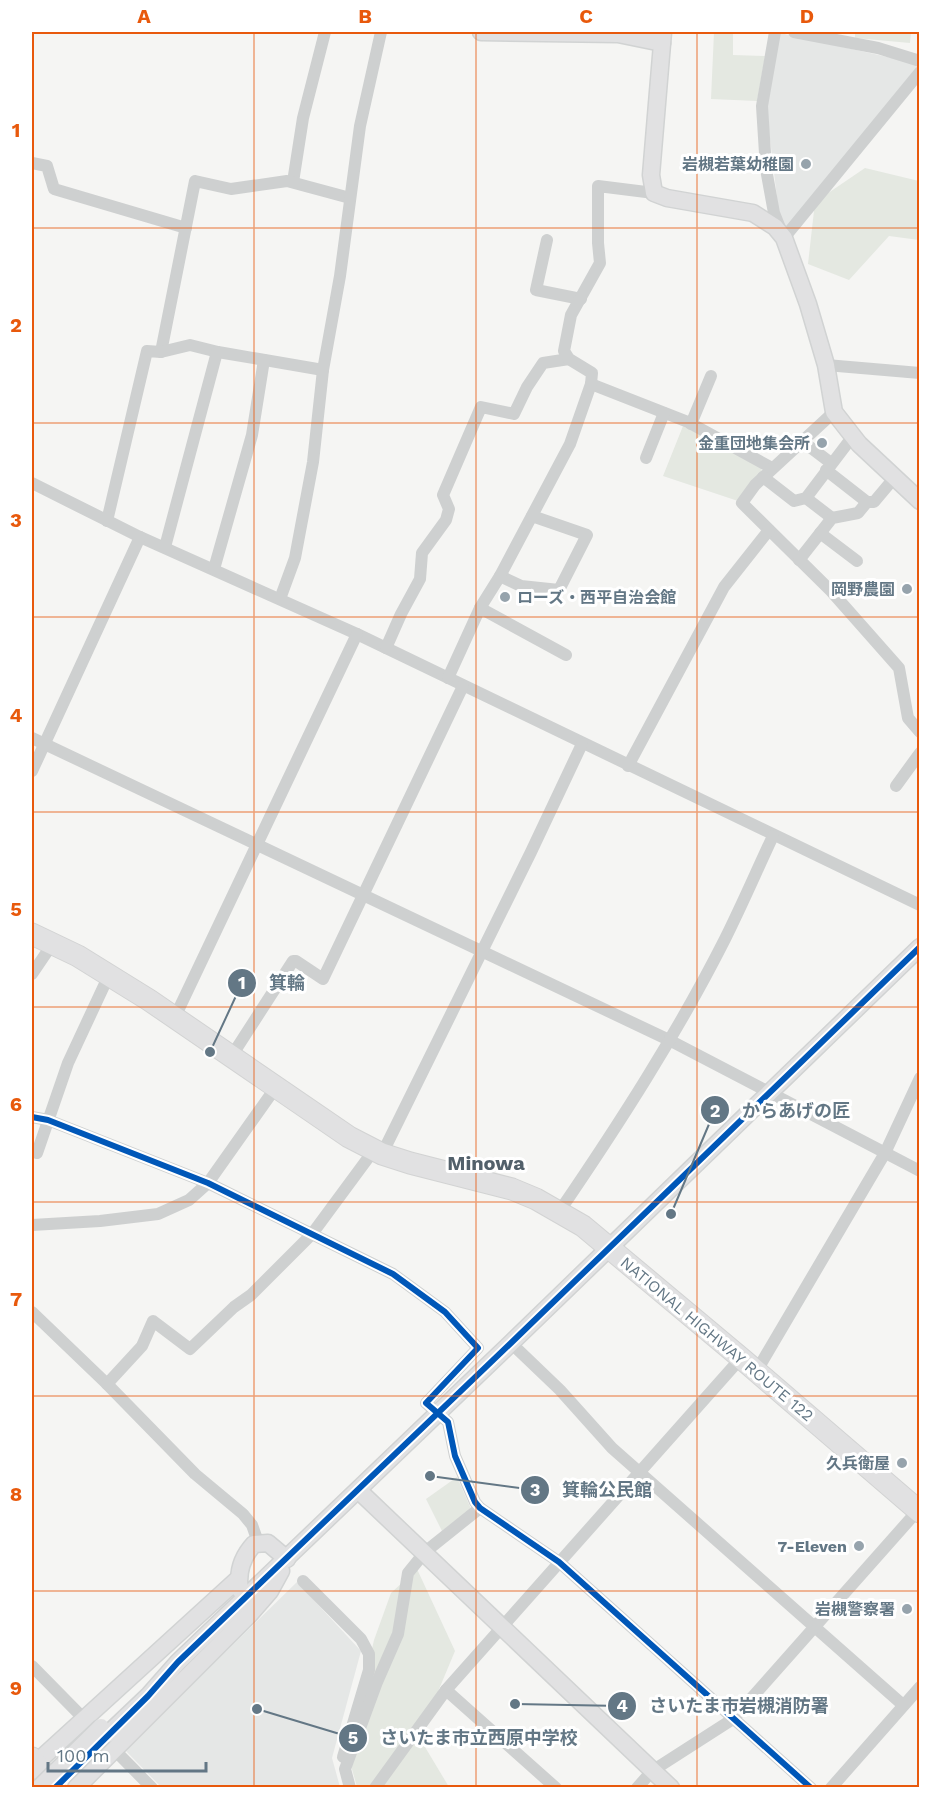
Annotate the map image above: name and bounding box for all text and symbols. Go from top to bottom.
text: A [137,4,151,28]
text: B [358,4,372,28]
text: C [579,4,593,28]
text: D [800,4,814,28]
text: 1 [12,118,20,142]
place label: 岩槻若葉幼稚園 [682,155,794,174]
marker: 岩槻若葉幼稚園 [799,157,813,171]
text: 2 [10,313,22,337]
place label: 金重団地集会所 [698,434,810,453]
marker: 金重団地集会所 [815,436,829,450]
text: 3 [10,508,22,532]
place label: 岡野農園 [831,580,895,599]
marker: 岡野農園 [900,582,914,596]
place label: ローズ・西平自治会館 [517,588,676,607]
marker: ローズ・西平自治会館 [498,590,512,604]
text: 4 [10,703,23,727]
text: 5 [10,897,22,921]
callout: 箕輪 [227,965,317,1001]
text: 1 [238,972,246,993]
text: 箕輪 [269,972,305,993]
text: 6 [10,1092,22,1116]
callout: からあげの匠 [700,1092,862,1128]
text: 2 [710,1100,720,1121]
text: からあげの匠 [742,1100,850,1121]
district label: Minowa [447,1151,525,1175]
street label: NATIONAL HIGHWAY ROUTE 122 [617,1253,817,1425]
text: 7 [10,1287,22,1311]
place label: 久兵衛屋 [826,1454,890,1473]
marker: 久兵衛屋 [895,1456,909,1470]
callout: 箕輪公民館 [520,1472,664,1508]
text: 3 [530,1479,540,1500]
text: 箕輪公民館 [562,1479,652,1500]
text: 8 [10,1482,22,1506]
place label: 7-Eleven [777,1537,847,1556]
marker: 7-Eleven [852,1539,866,1553]
place label: 岩槻警察署 [815,1600,895,1619]
marker: 岩槻警察署 [900,1602,914,1616]
text: 9 [10,1676,22,1700]
callout: さいたま市岩槻消防署 [607,1688,841,1724]
text: 4 [616,1695,628,1716]
text: さいたま市岩槻消防署 [649,1695,829,1716]
callout: さいたま市立西原中学校 [338,1720,590,1756]
text: 5 [348,1727,358,1748]
text: さいたま市立西原中学校 [380,1727,578,1748]
scale bar [48,1735,206,1773]
text: 100 m [57,1745,110,1766]

